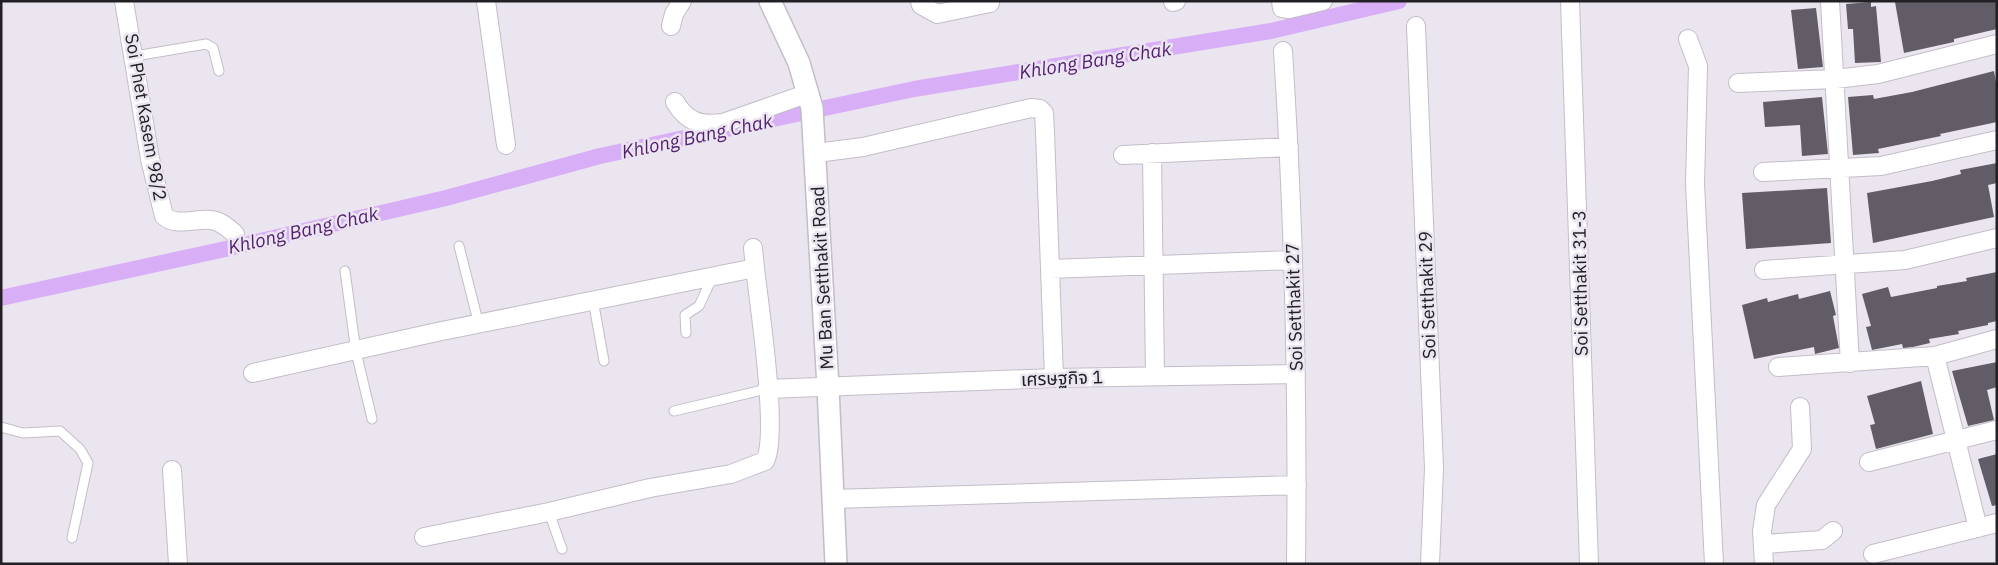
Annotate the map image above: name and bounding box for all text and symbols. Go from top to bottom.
street label: Soi Phet Kasem 98/2 [120,32,172,202]
water label: Khlong Bang Chak [1017,36,1174,84]
water label: Khlong Bang Chak [619,108,776,164]
street label: Mu Ban Setthakit Road [806,186,838,370]
water label: Khlong Bang Chak [225,201,382,259]
street label: Soi Setthakit 31-3 [1567,210,1593,356]
street label: Soi Setthakit 29 [1413,231,1441,359]
street label: Soi Setthakit 27 [1280,243,1308,371]
street label: เศรษฐกิจ 1 [1021,365,1103,391]

